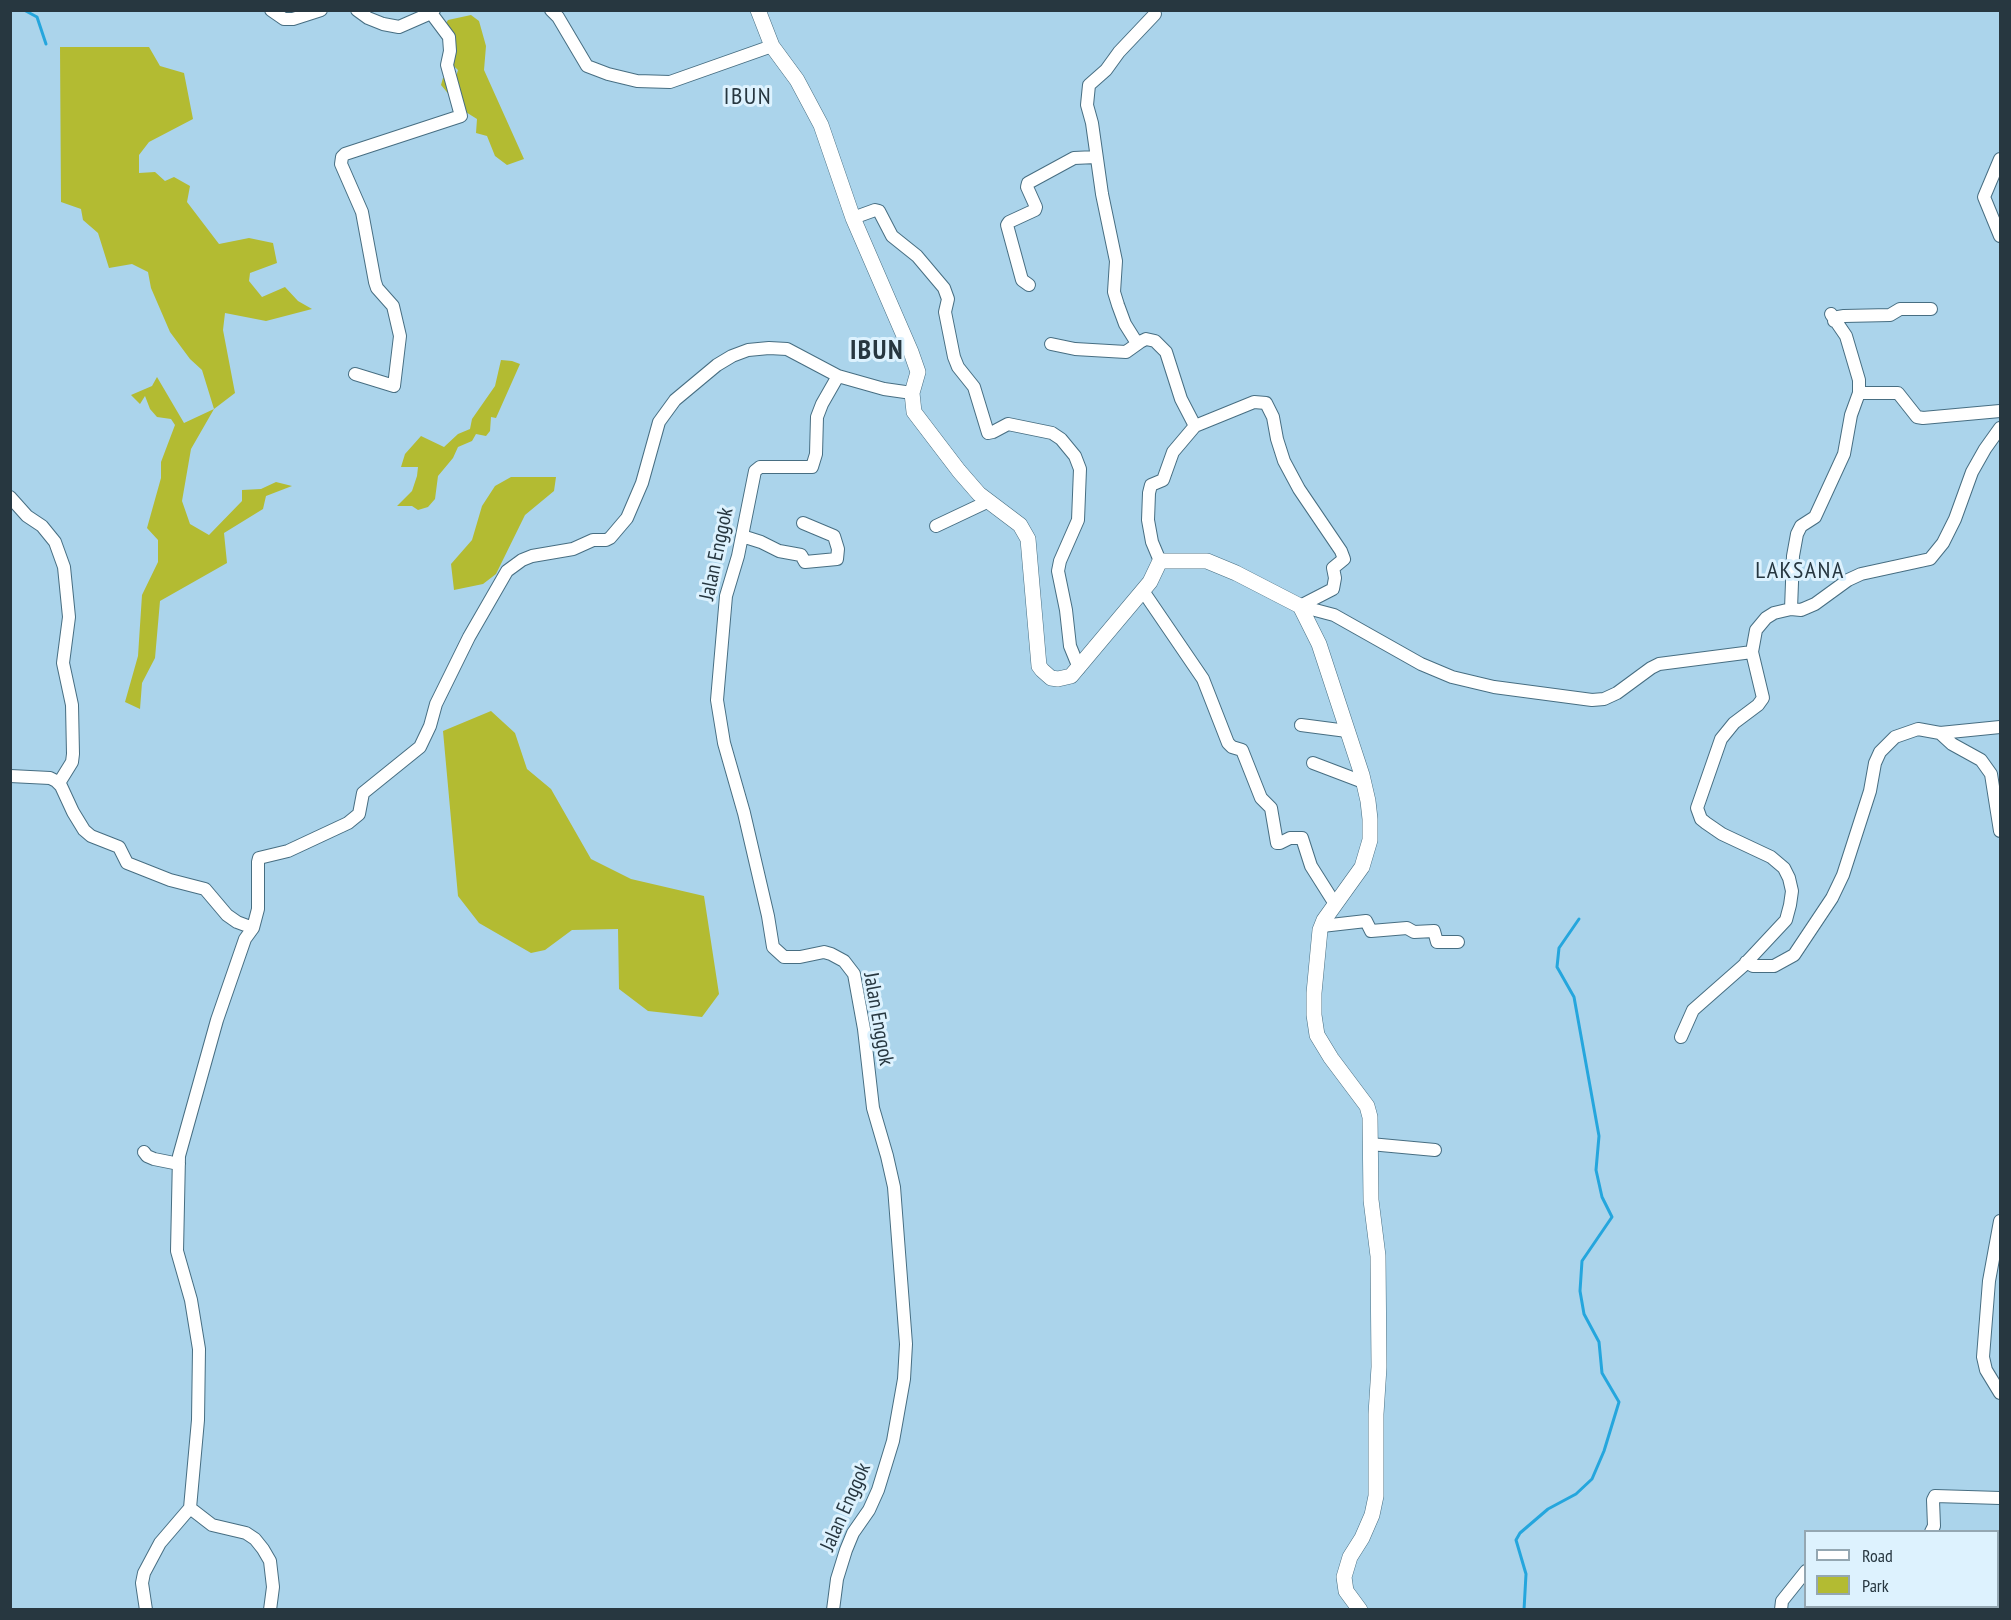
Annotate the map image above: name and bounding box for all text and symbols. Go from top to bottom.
district label: IBUN [724,83,772,111]
district label: IBUN [850,335,904,367]
street label: Jalan Enggok [695,505,739,603]
district label: LAKSANA [1755,557,1845,585]
street label: Jalan Enggok [857,971,899,1067]
street label: Jalan Enggok [815,1459,877,1555]
legend [1804,1530,1999,1608]
text: Road [1862,1544,1893,1567]
text: Park [1862,1574,1889,1597]

